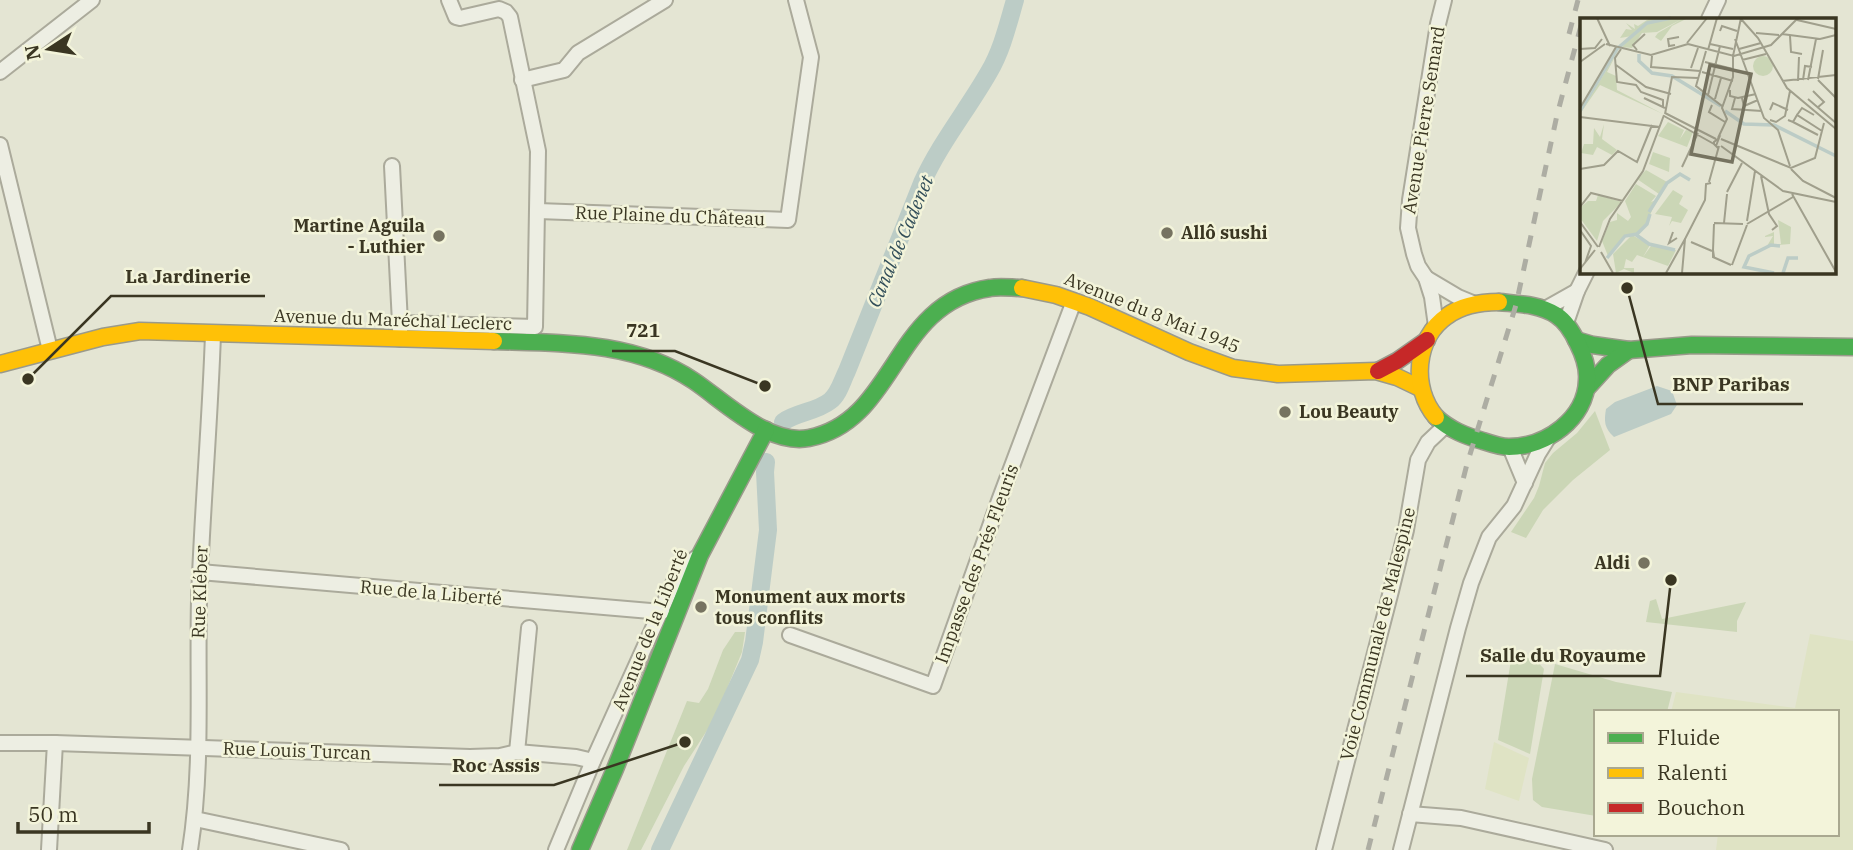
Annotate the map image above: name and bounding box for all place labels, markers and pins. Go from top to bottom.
place label: Martine Aguila - Luthier [293,214,425,258]
place label: Allô sushi [1181,221,1268,244]
marker: Allô sushi [1159,225,1175,241]
marker: Martine Aguila - Luthier [431,228,447,244]
callout: La Jardinerie [111,256,265,296]
callout: 721 [612,311,675,351]
callout: BNP Paribas [1658,364,1803,404]
place label: Lou Beauty [1299,400,1399,423]
marker: Lou Beauty [1277,404,1293,420]
place label: Aldi [1594,551,1630,574]
marker: Aldi [1636,555,1652,571]
place label: Monument aux morts tous conflits [715,585,905,629]
marker: Monument aux morts tous conflits [693,599,709,615]
callout: Salle du Royaume [1466,636,1660,676]
callout: Roc Assis [439,745,554,785]

